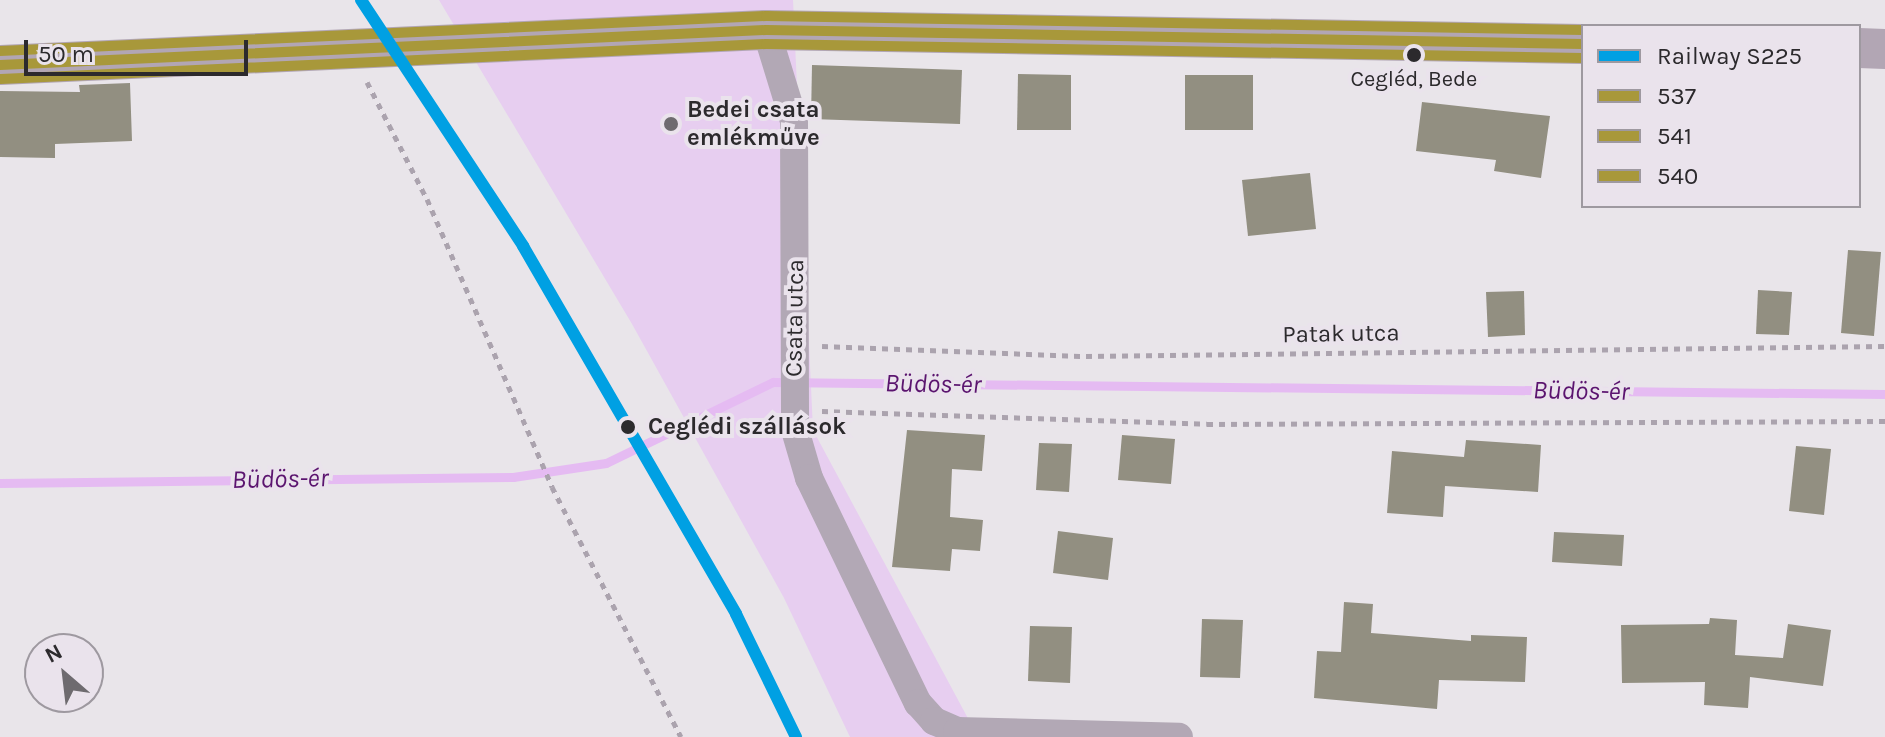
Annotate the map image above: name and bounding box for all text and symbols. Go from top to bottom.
scale bar [28,24,252,74]
legend [1581,24,1861,208]
text: 50 m [38,40,94,68]
text: Railway S225 [1657,42,1802,70]
marker: Cegléd, Bede [1406,47,1422,63]
place label: Cegléd, Bede [1351,67,1477,93]
text: 537 [1657,82,1696,110]
place label: Bedei csata emlékműve [687,96,820,152]
marker: Bedei csata emlékműve [662,115,680,133]
text: 541 [1657,122,1692,150]
text: 540 [1657,162,1698,190]
street label: Csata utca [780,259,810,377]
street label: Patak utca [1282,319,1400,349]
water label: Büdös-ér [884,368,982,400]
water label: Büdös-ér [1532,375,1630,407]
place label: Ceglédi szállások [648,413,846,441]
marker: Ceglédi szállások [615,414,641,440]
water label: Büdös-ér [231,463,329,495]
north arrow [24,633,104,713]
text: N [41,638,67,669]

